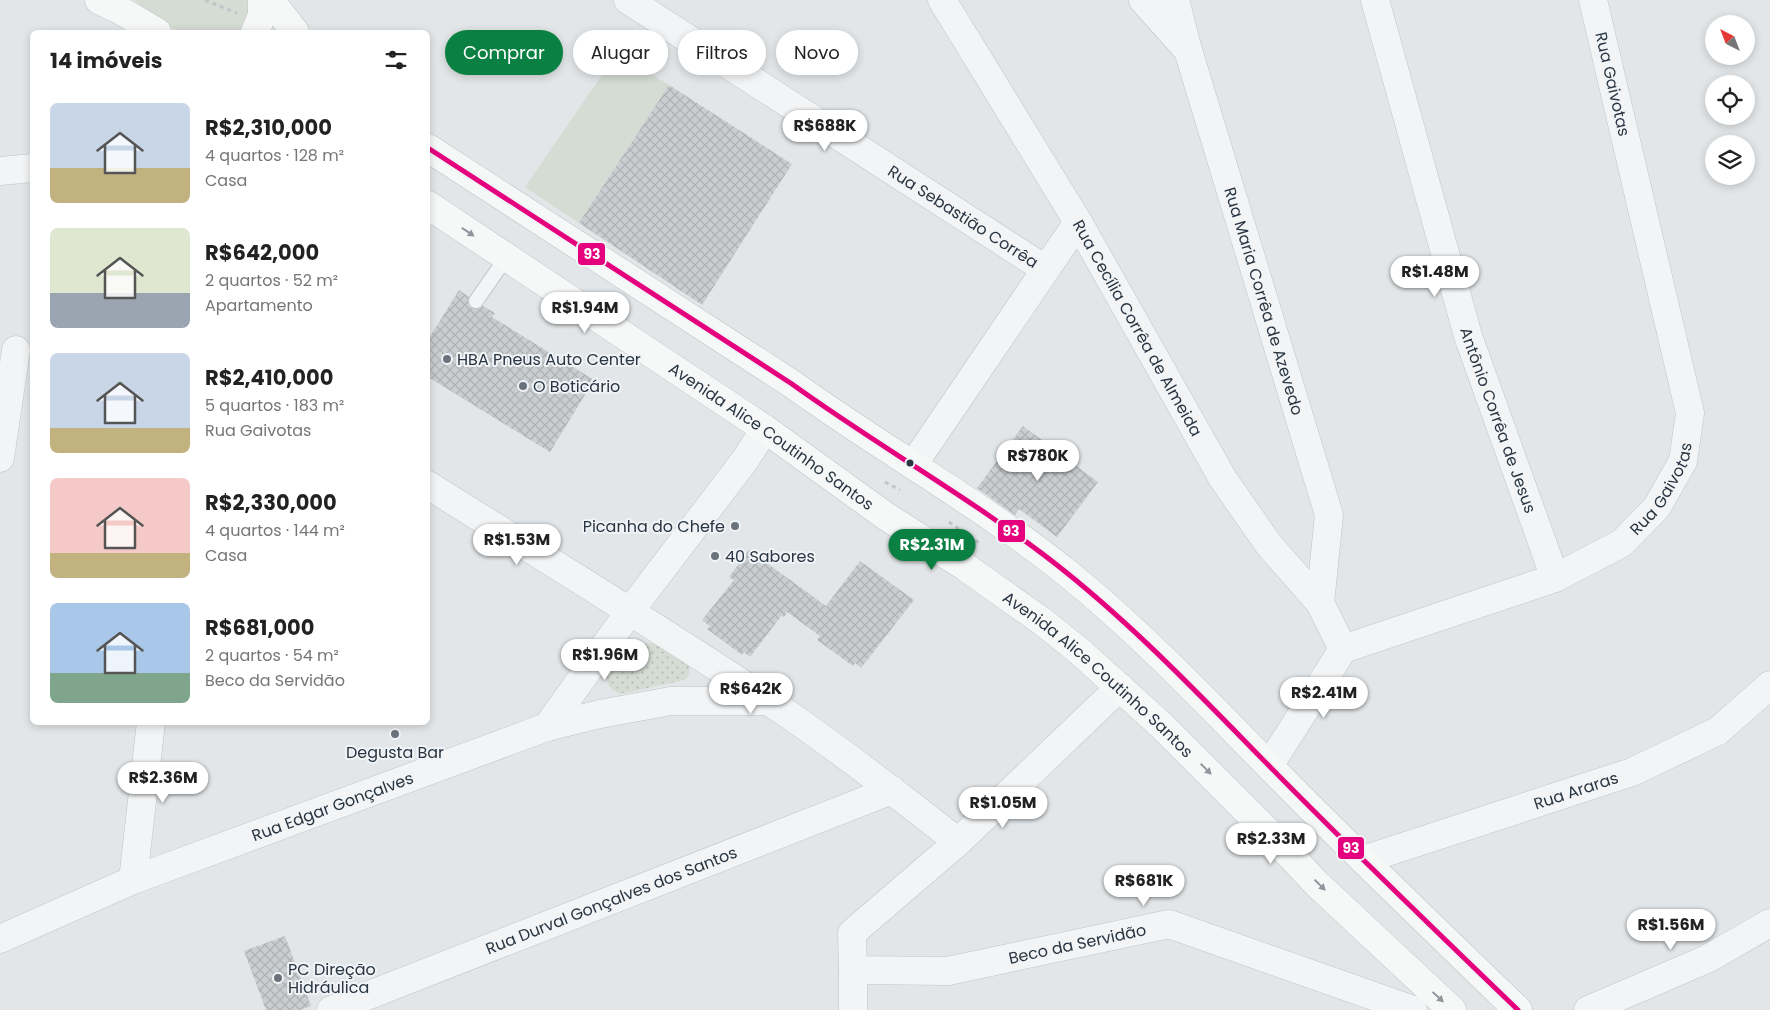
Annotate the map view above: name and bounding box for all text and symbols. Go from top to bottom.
north arrow [1705,15,1755,65]
map controls [1705,15,1755,185]
chip: Comprar [445,30,563,75]
chip: Alugar [573,30,668,75]
chip: Filtros [678,30,766,75]
chip: Novo [776,30,858,75]
street label: Rua Gaivotas [1589,30,1636,139]
text: 14 imóveis [50,46,162,75]
icon: filters [382,46,410,74]
button: locate [1705,75,1755,125]
pin: R$688K [784,110,866,152]
text: R$2,310,000 [205,113,332,142]
text: R$688K [793,114,857,137]
icon: home [90,123,150,183]
button: layers [1705,135,1755,185]
text: 4 quartos · 128 m² [205,144,344,167]
street label: Rua Sebastião Corrêa [883,160,1043,274]
text: Casa [205,169,247,192]
street label: Rua Maria Corrêa de Azevedo [1218,184,1309,418]
street label: Rua Cecília Corrêa de Almeida [1067,216,1208,441]
one-way arrow [461,227,475,237]
text: R$642,000 [205,238,319,267]
line badge: 93 [577,242,606,266]
text: 93 [583,244,601,264]
icon: home [90,248,150,308]
pin: R$1.48M [1389,256,1481,298]
text: R$1.48M [1401,260,1469,283]
text: 2 quartos · 52 m² [205,269,338,292]
pin: R$1.94M [539,292,631,334]
text: Apartamento [205,294,313,317]
text: R$1.94M [552,296,618,319]
street label: Antônio Corrêa de Jesus [1454,325,1542,516]
place label: HBA Pneus Auto Center [457,348,641,371]
marker: HBA Pneus Auto Center [441,353,453,365]
street label: Avenida Alice Coutinho Santos [664,357,878,516]
text: R$2,410,000 [205,363,333,392]
icon: home [90,373,150,433]
place label: O Boticário [533,375,620,398]
marker: O Boticário [517,380,529,392]
text: 5 quartos · 183 m² [205,394,344,417]
text: Rua Gaivotas [205,419,311,442]
pin: R$780K [997,440,1079,482]
street label: Rua Gaivotas [1625,441,1698,541]
text: R$780K [1007,444,1069,467]
unlabelled marker [905,458,915,468]
text: R$2,330,000 [205,488,337,517]
icon: home [90,498,150,558]
place label: Picanha do Chefe [583,515,725,538]
text: 4 quartos · 144 m² [205,519,345,542]
line badge: 93 [997,519,1026,543]
marker: Picanha do Chefe [729,520,741,532]
text: 93 [1002,521,1020,541]
pin: R$1.53M [471,524,563,566]
text: R$1.53M [484,528,550,551]
pin: R$2.31M [886,528,978,571]
text: R$2.31M [900,533,965,556]
text: Casa [205,544,247,567]
place label: 40 Sabores [725,545,815,568]
marker: 40 Sabores [709,550,721,562]
street label: Avenida Alice Coutinho Santos [998,586,1198,763]
text: R$681,000 [205,613,315,642]
icon: home [90,623,150,683]
pin: R$1.96M [559,638,651,681]
text: R$1.96M [572,643,638,666]
text: 2 quartos · 54 m² [205,644,339,667]
text: Beco da Servidão [205,669,345,692]
pin: R$642K [710,672,792,715]
pin: R$2.41M [1278,676,1370,719]
text: R$642K [720,677,782,700]
text: R$2.41M [1291,681,1357,704]
marker: Degusta Bar [389,728,401,740]
place label: Degusta Bar [346,741,444,764]
pin: R$2.36M [117,762,209,804]
one-way arrow [1200,763,1212,775]
text: R$2.36M [128,766,198,789]
street label: Rua Edgar Gonçalves [248,766,417,847]
street label: Rua Araras [1531,766,1621,815]
pin: R$1.05M [957,786,1049,829]
text: R$1.05M [969,791,1037,814]
pin: R$2.33M [1225,822,1317,865]
text: R$2.33M [1237,827,1305,850]
line badge: 93 [1337,836,1365,860]
text: 93 [1342,838,1360,858]
street label: Rua Durval Gonçalves dos Santos [482,841,740,960]
pin: R$681K [1103,864,1185,907]
text: R$681K [1115,869,1173,892]
one-way arrow [1313,879,1325,891]
pin: R$1.56M [1625,908,1717,951]
text: R$1.56M [1638,913,1704,936]
street label: Beco da Servidão [1006,918,1148,970]
place label: PC Direção Hidráulica [288,958,376,999]
marker: PC Direção Hidráulica [272,972,284,984]
one-way arrow [1432,991,1444,1003]

